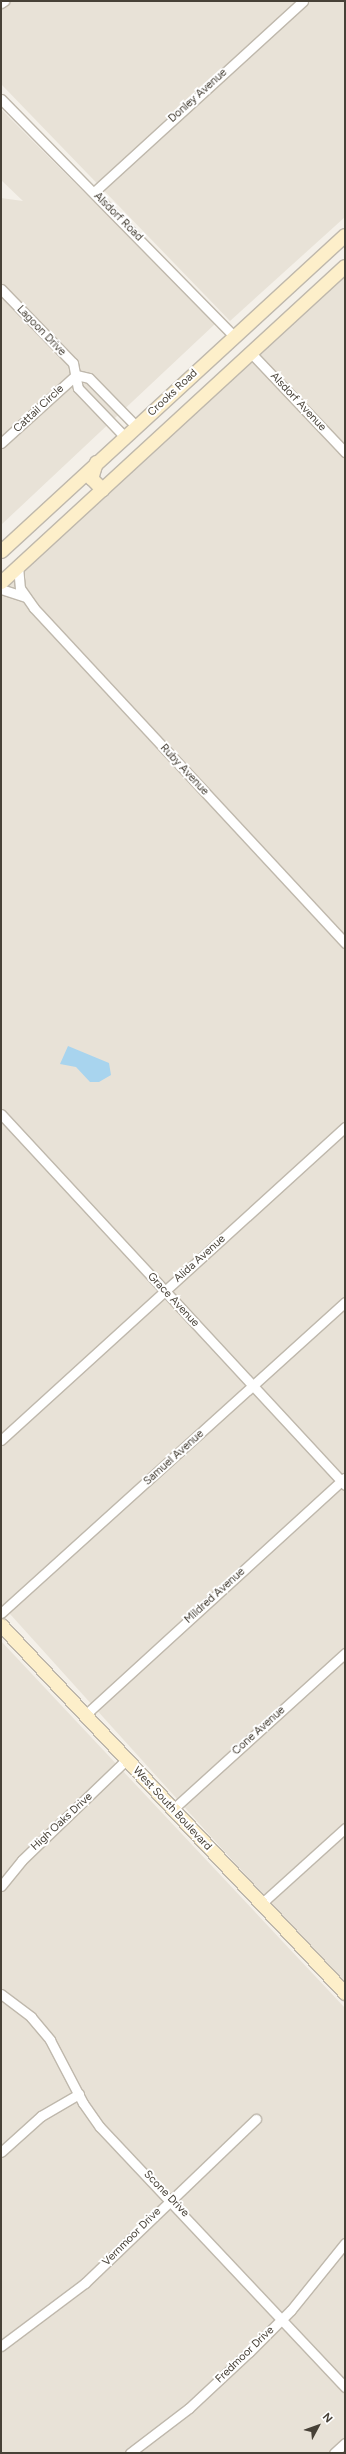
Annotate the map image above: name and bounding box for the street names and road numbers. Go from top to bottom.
street label: Donley Avenue [166,66,230,126]
street label: Alsdorf Road [91,190,145,244]
street label: Lagoon Drive [14,303,68,359]
street label: Crooks Road [145,367,201,419]
street label: Alsdorf Avenue [267,370,329,434]
street label: Cattail Circle [11,382,67,436]
street label: Ruby Avenue [157,742,211,798]
street label: Alida Avenue [172,1233,228,1285]
street label: Grace Avenue [144,1270,202,1330]
street label: Samuel Avenue [141,1428,207,1488]
street label: Mildred Avenue [182,1565,248,1627]
street label: Cone Avenue [230,1704,288,1758]
street label: West South Boulevard [130,1765,214,1853]
street label: High Oaks Drive [29,1790,95,1854]
street label: Scone Drive [141,2168,191,2220]
street label: Vernmoor Drive [100,2205,164,2269]
street label: Fredmoor Drive [213,2324,277,2386]

